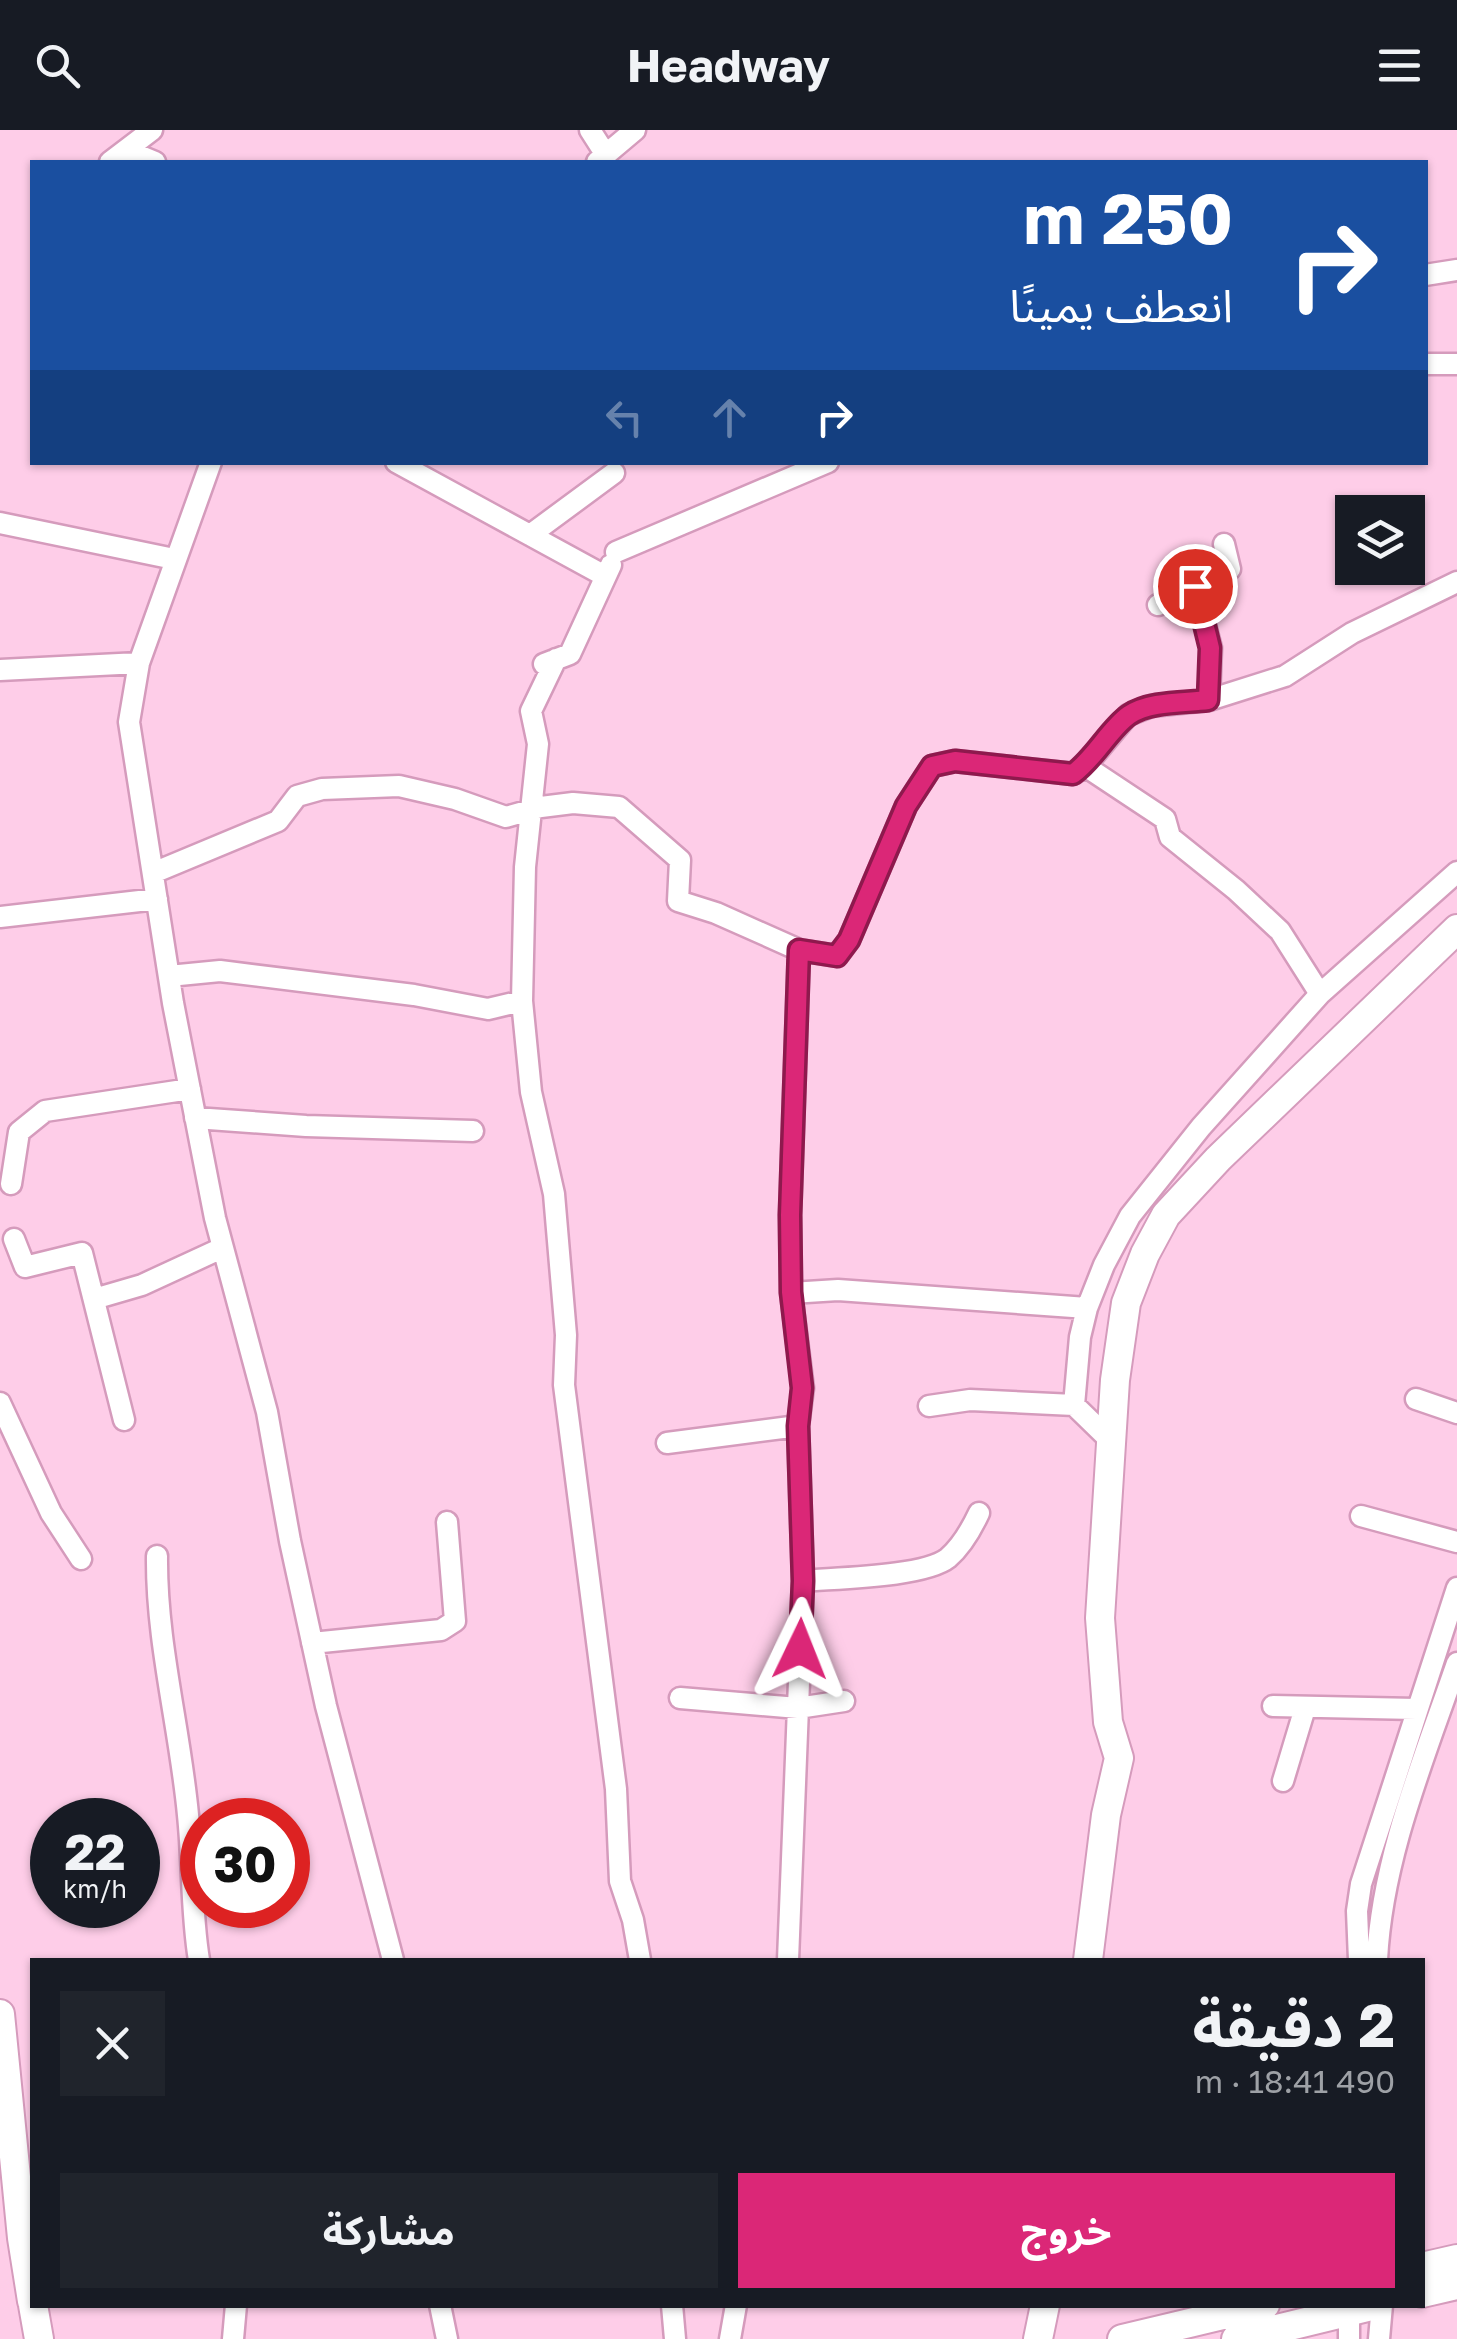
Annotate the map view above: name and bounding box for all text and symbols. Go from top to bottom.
icon: search [30,38,85,93]
text: Headway [627,38,830,92]
icon: menu [1372,38,1427,93]
text: 250 m [1023,175,1233,259]
icon: right [1268,200,1398,330]
text: انعطف يمينًا [1009,278,1233,332]
icon: left [597,390,652,445]
icon: ahead [702,390,757,445]
icon: right [807,390,862,445]
map controls [1335,495,1425,585]
button: layers [1335,495,1425,585]
pin [1153,544,1238,629]
icon: arrive [1168,559,1223,614]
position arrow [748,1597,852,1701]
speed limit sign: 30 [180,1798,310,1928]
text: 22 [64,1821,125,1881]
text: km/h [63,1873,127,1904]
text: 2 دقيقة [1192,1988,1395,2060]
button: close [60,1991,165,2096]
text: 490 m · 18:41 [1195,2062,1395,2100]
button: مشاركة [60,2173,718,2288]
button: خروج [738,2173,1395,2288]

